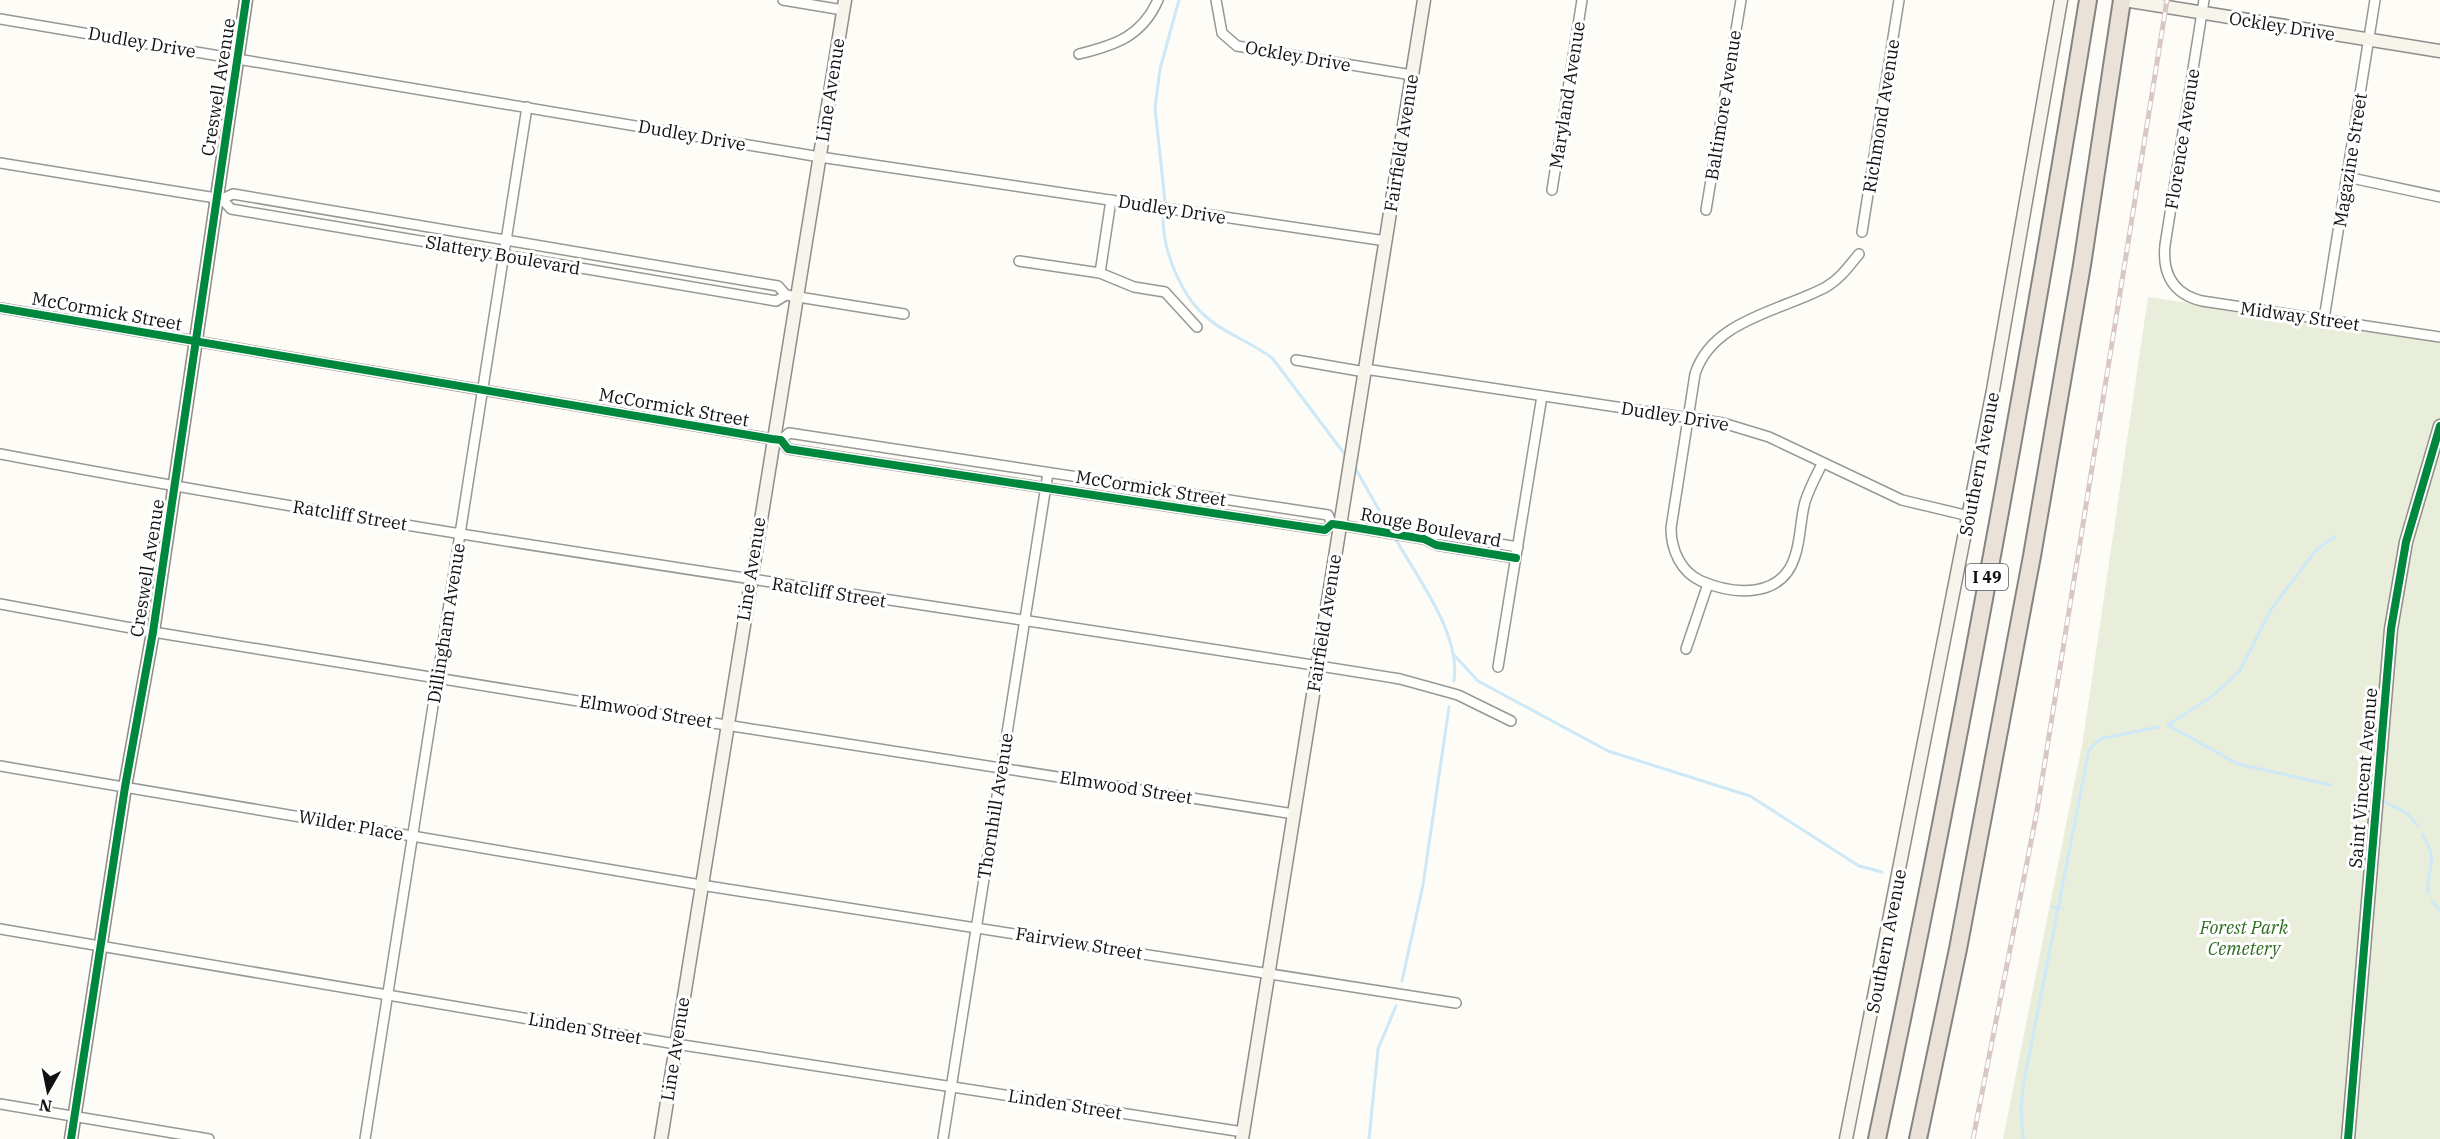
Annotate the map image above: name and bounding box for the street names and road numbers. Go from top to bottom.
street label: Ockley Drive [2227,6,2337,46]
street label: Creswell Avenue [196,16,240,158]
street label: Maryland Avenue [1544,20,1590,170]
street label: Dudley Drive [86,21,198,63]
street label: Baltimore Avenue [1700,28,1746,182]
street label: Ockley Drive [1243,35,1353,77]
street label: Line Avenue [810,36,850,144]
street label: Richmond Avenue [1857,37,1905,195]
street label: Florence Avenue [2160,67,2204,211]
street label: Fairfield Avenue [1379,72,1423,214]
street label: Magazine Street [2328,91,2372,229]
street label: Dudley Drive [636,114,748,156]
street label: Dudley Drive [1116,189,1228,229]
street label: Slattery Boulevard [424,230,582,280]
street label: McCormick Street [30,286,184,336]
street label: Midway Street [2239,296,2361,336]
street label: McCormick Street [597,382,751,432]
street label: Southern Avenue [1954,390,2004,538]
street label: Dudley Drive [1619,396,1731,436]
street label: McCormick Street [1074,465,1228,511]
street label: Ratcliff Street [291,495,409,535]
street label: Creswell Avenue [125,497,169,639]
street label: Rouge Boulevard [1359,502,1504,552]
street label: Line Avenue [731,515,771,623]
street label: Dillingham Avenue [422,541,470,705]
street label: Fairfield Avenue [1302,552,1346,694]
road number: I 49 [1966,564,2008,590]
street label: Ratcliff Street [770,572,888,612]
street label: Saint Vincent Avenue [2344,687,2382,869]
street label: Elmwood Street [578,689,714,733]
street label: Thornhill Avenue [972,731,1018,881]
street label: Elmwood Street [1058,765,1194,809]
street label: Wilder Place [297,804,405,846]
street label: Southern Avenue [1861,867,1911,1015]
street label: Fairview Street [1014,922,1144,964]
street label: Line Avenue [655,995,695,1103]
street label: Linden Street [527,1007,643,1049]
street label: Linden Street [1007,1084,1123,1124]

